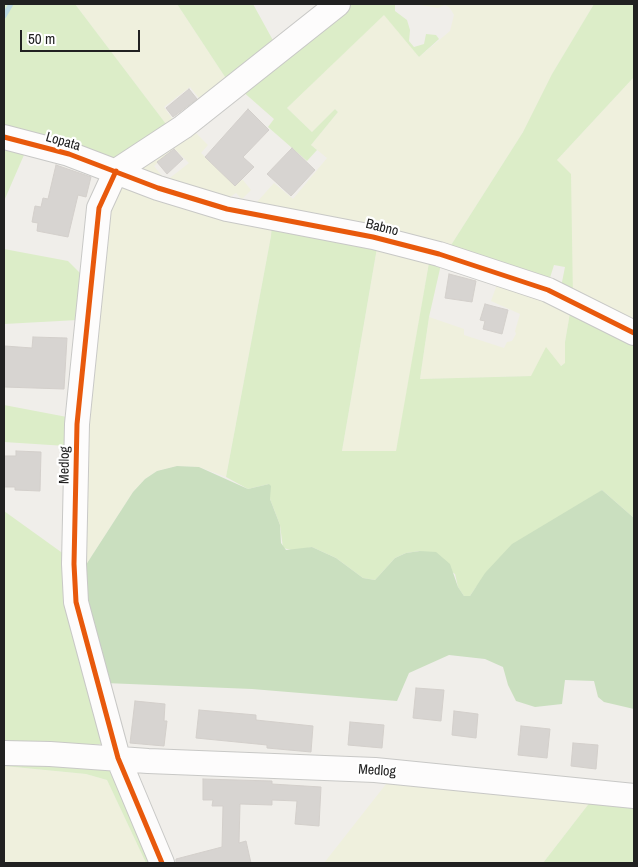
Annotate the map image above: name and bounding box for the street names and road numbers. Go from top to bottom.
street label: Lopata [44,129,82,155]
street label: Babno [364,216,400,240]
street label: Medlog [56,446,74,484]
street label: Medlog [358,761,396,781]

